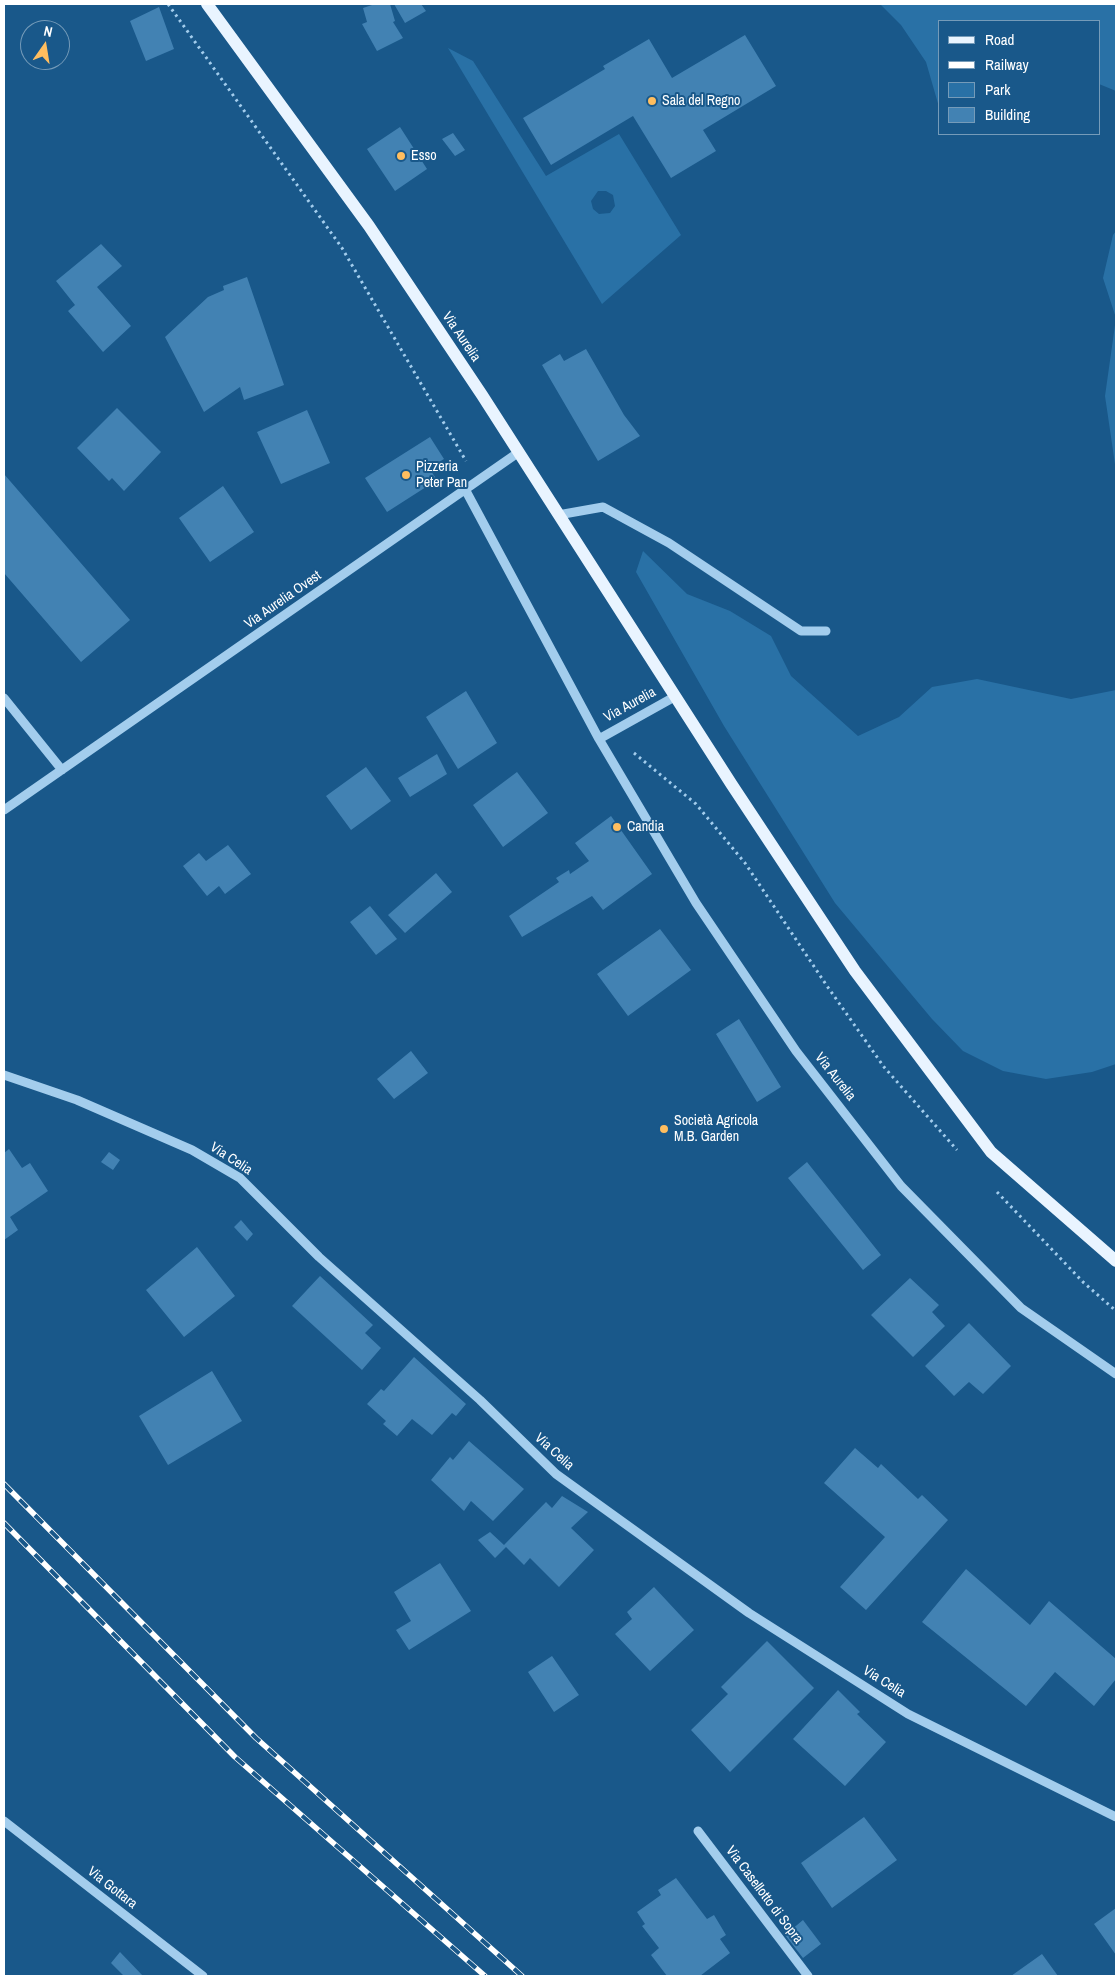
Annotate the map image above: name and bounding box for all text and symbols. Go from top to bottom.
north arrow [20,20,70,70]
legend [938,20,1100,135]
text: N [42,22,54,41]
text: Road [985,29,1014,50]
text: Railway [985,54,1029,75]
text: Park [985,79,1010,100]
place label: Sala del Regno [662,93,740,109]
marker: Sala del Regno [646,95,658,107]
text: Building [985,104,1030,125]
place label: Esso [411,148,437,164]
marker: Esso [395,150,407,162]
street label: Via Aurelia [438,309,484,365]
place label: Pizzeria Peter Pan [416,459,467,492]
marker: Pizzeria Peter Pan [400,469,412,481]
street label: Via Aurelia Ovest [241,567,325,633]
street label: Via Aurelia [601,684,659,726]
place label: Candia [627,819,664,835]
marker: Candia [611,821,623,833]
street label: Via Aurelia [811,1050,859,1104]
place label: Società Agricola M.B. Garden [674,1113,758,1146]
marker: Società Agricola M.B. Garden [658,1123,670,1135]
street label: Via Celia [207,1139,255,1179]
street label: Via Celia [531,1430,577,1474]
street label: Via Celia [860,1662,908,1702]
street label: Via Casellotto di Sopra [722,1843,806,1947]
street label: Via Gottara [84,1863,140,1913]

